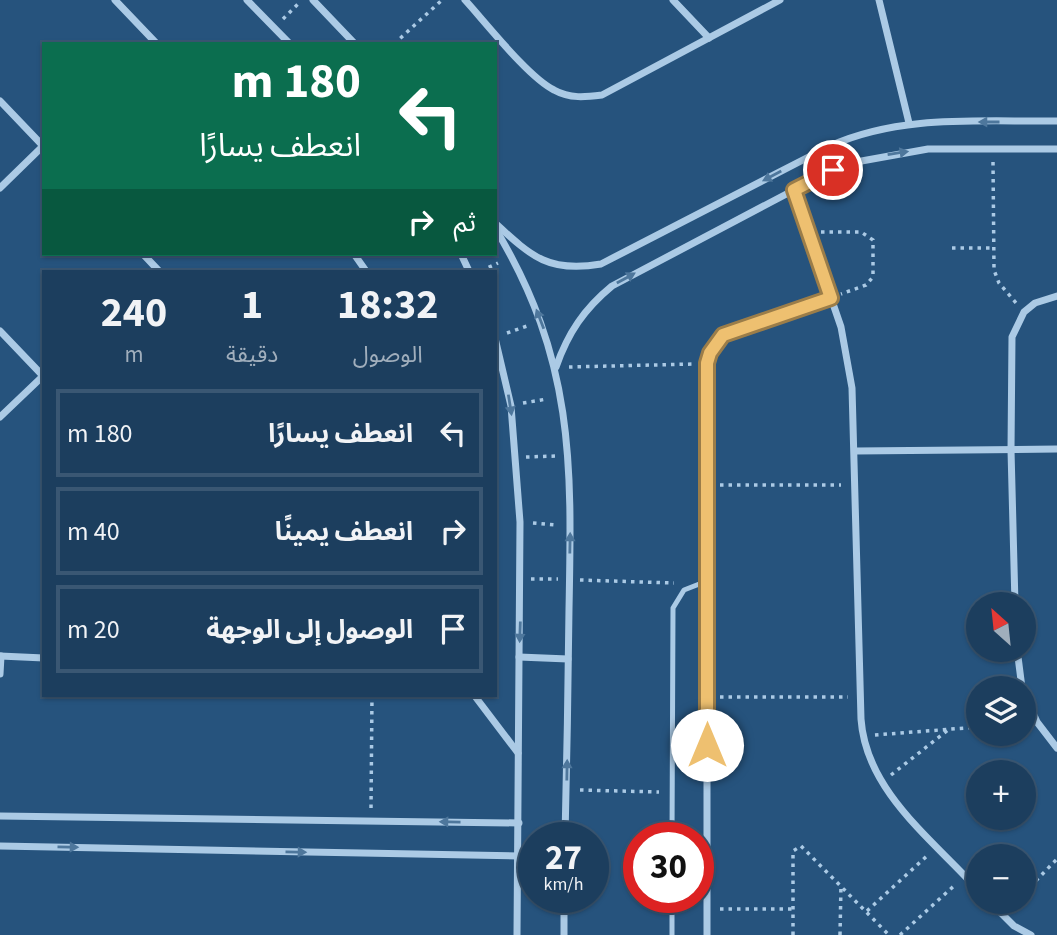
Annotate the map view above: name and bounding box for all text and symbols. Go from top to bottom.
text: 180 m [232,47,361,117]
icon: left [385,70,476,161]
one-way arrow [978,116,1000,128]
text: انعطف يسارًا [199,123,361,169]
pin [803,140,863,200]
one-way arrow [887,147,909,158]
icon: arrive [814,151,852,189]
one-way arrow [762,170,782,181]
icon: right [402,203,440,241]
text: ثم [454,204,476,241]
one-way arrow [617,272,636,284]
text: 1 [241,275,263,335]
text: 18:32 [337,275,438,335]
text: 240 [101,283,167,343]
one-way arrow [535,308,546,329]
text: m [124,338,143,371]
text: دقيقة [226,338,278,371]
text: الوصول [353,338,423,371]
one-way arrow [505,394,516,416]
icon: left [434,414,472,452]
text: 180 m [67,415,133,452]
text: انعطف يسارًا [268,415,413,452]
icon: right [434,512,472,550]
text: 40 m [67,513,120,550]
text: انعطف يمينًا [275,513,413,550]
one-way arrow [565,531,576,553]
north arrow [966,592,1036,662]
map controls [966,592,1036,914]
icon: arrive [434,610,472,648]
text: 20 m [67,611,120,648]
text: الوصول إلى الوجهة [206,611,413,648]
one-way arrow [514,621,526,643]
button: layers [966,676,1036,746]
position arrow [670,708,744,782]
one-way arrow [561,759,572,781]
button: + [966,760,1036,830]
one-way arrow [439,816,461,828]
speed limit sign: 30 [623,822,714,913]
text: 27 [545,833,582,883]
one-way arrow [57,842,79,853]
button: − [966,844,1036,914]
one-way arrow [285,846,307,857]
text: km/h [544,872,583,897]

